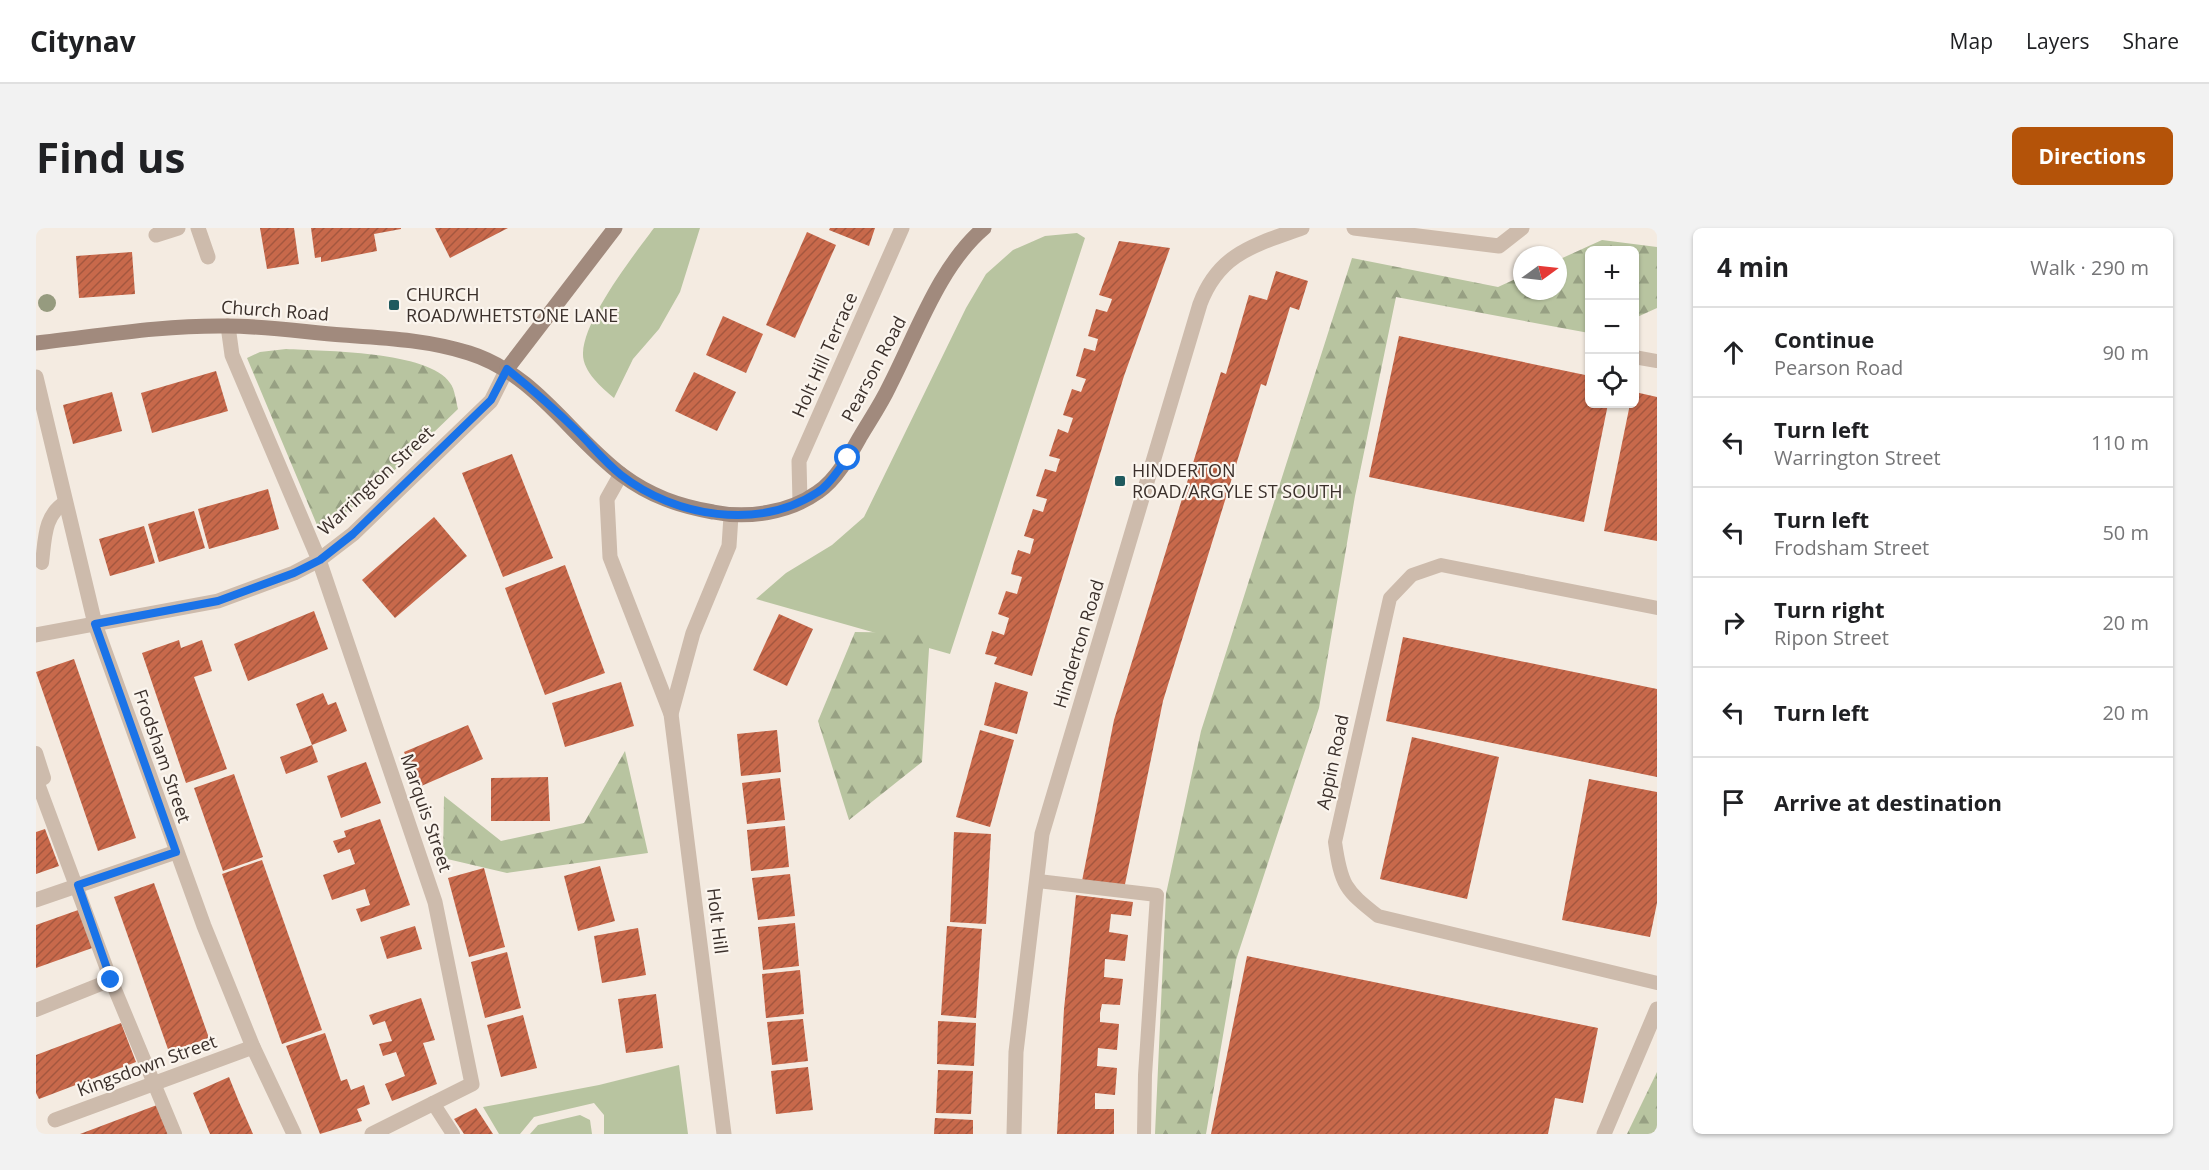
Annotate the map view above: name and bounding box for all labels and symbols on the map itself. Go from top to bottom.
north arrow [1513,246,1567,300]
place label: CHURCH ROAD/WHETSTONE LANE [406,282,618,327]
street label: Holt Hill Terrace [786,288,862,421]
street label: Church Road [220,294,330,326]
marker: CHURCH ROAD/WHETSTONE LANE [387,298,401,312]
street label: Pearson Road [835,312,911,426]
street label: Warrington Street [312,420,438,540]
route start [834,444,860,470]
place label: HINDERTON ROAD/ARGYLE ST SOUTH [1132,458,1343,503]
marker: HINDERTON ROAD/ARGYLE ST SOUTH [1113,474,1127,488]
street label: Hinderton Road [1047,576,1109,711]
street label: Frodsham Street [129,686,197,826]
street label: Appin Road [1310,712,1354,812]
street label: Marquis Street [395,750,458,875]
street label: Holt Hill [702,886,734,955]
route end [97,966,123,992]
street label: Kingsdown Street [74,1029,220,1101]

